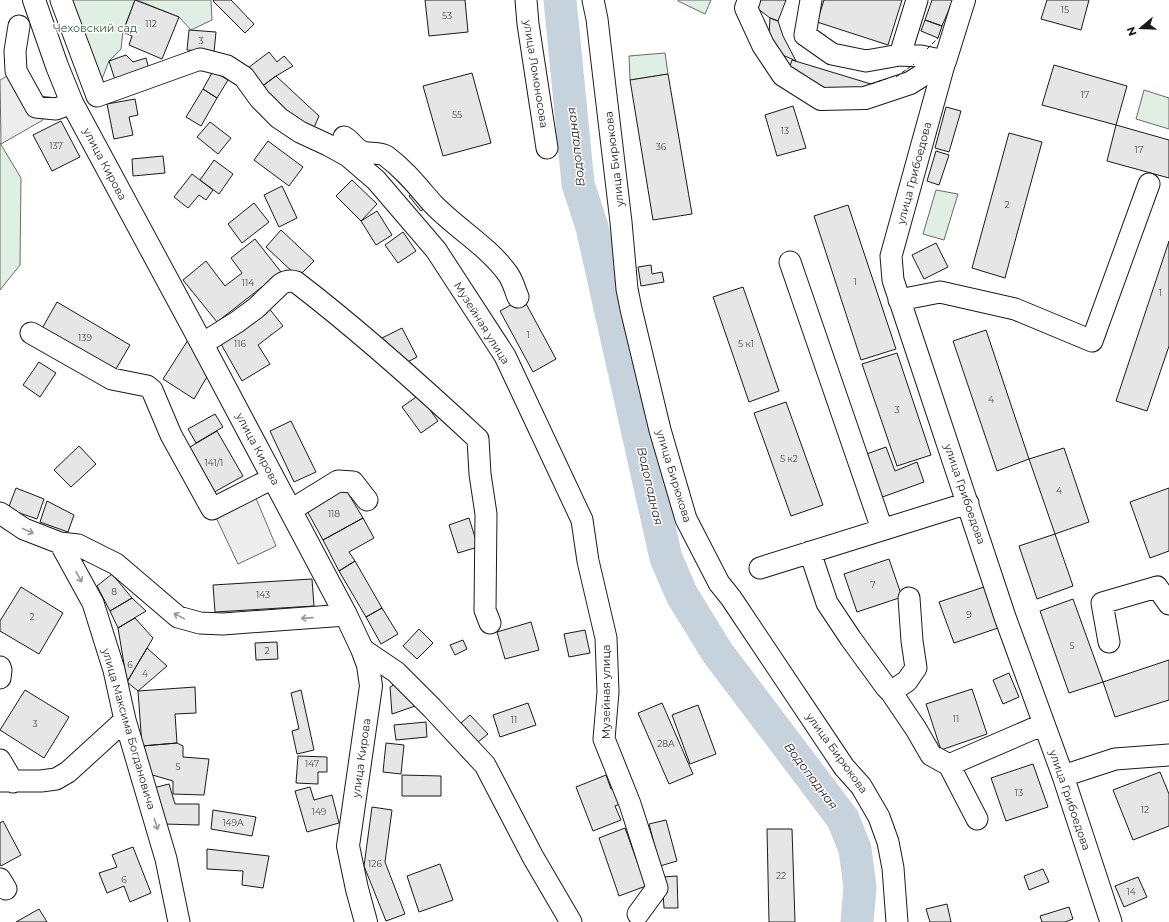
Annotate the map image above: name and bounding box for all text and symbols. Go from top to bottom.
house number: 15 [1061,4,1069,15]
north arrow [1121,8,1161,48]
house number: 53 [442,10,452,21]
house number: 112 [145,18,157,29]
street label: улица Ломоносова [520,18,551,129]
park label: Чеховский сад [53,21,137,35]
text: N [1123,25,1140,38]
house number: 3 [198,35,204,46]
house number: 17 [1081,89,1089,100]
water label: Водопадная [563,106,588,188]
house number: 55 [452,109,462,120]
street label: улица Бирюкова [601,110,627,209]
street label: улица Грибоедова [893,120,934,227]
street label: улица Кирова [80,124,130,203]
house number: 13 [781,125,789,136]
house number: 137 [49,140,63,151]
house number: 36 [656,141,667,152]
house number: 17 [1135,144,1143,155]
house number: 2 [1004,199,1010,210]
house number: 1 [853,276,857,287]
house number: 114 [242,277,254,288]
street label: Музейная улица [451,279,513,367]
house number: 1 [1158,287,1162,298]
house number: 1 [526,329,530,340]
house number: 139 [78,332,92,343]
house number: 116 [234,338,247,349]
house number: 5 к1 [738,338,754,349]
house number: 4 [988,394,994,405]
house number: 3 [894,404,900,415]
street label: улица Кирова [233,409,283,488]
street label: улица Бирюкова [653,427,695,524]
street label: улица Грибоедова [941,441,989,546]
water label: Водопадная [634,445,667,527]
house number: 5 к2 [780,453,798,464]
house number: 141/1 [205,457,223,468]
house number: 4 [1056,485,1062,496]
house number: 118 [328,508,340,519]
one-way arrow [22,527,34,535]
one-way arrow [75,571,83,583]
house number: 7 [870,579,876,590]
house number: 8 [111,586,117,597]
house number: 143 [256,589,270,600]
house number: 9 [966,609,972,620]
house number: 2 [29,611,35,622]
one-way arrow [173,611,185,619]
one-way arrow [301,614,314,621]
house number: 5 [1069,640,1075,651]
house number: 2 [264,645,270,656]
street label: Музейная улица [599,645,613,739]
street label: улица Максима Богдановича [99,646,159,811]
house number: 6 [127,659,133,670]
house number: 4 [142,668,148,679]
street label: улица Бирюкова [802,709,871,796]
house number: 11 [953,713,959,724]
house number: 11 [511,714,517,725]
street label: улица Кирова [348,717,374,800]
house number: 3 [32,718,38,729]
house number: 28А [657,738,675,749]
water label: Водопадная [781,739,841,812]
street label: улица Грибоедова [1046,747,1094,852]
house number: 147 [305,758,319,769]
house number: 5 [175,761,181,772]
house number: 13 [1015,787,1023,798]
house number: 12 [1141,804,1149,815]
house number: 149 [312,806,327,817]
house number: 149А [222,817,244,828]
one-way arrow [153,818,160,831]
house number: 126 [368,858,382,869]
house number: 22 [776,870,786,881]
house number: 6 [121,874,127,885]
house number: 14 [1126,886,1136,897]

